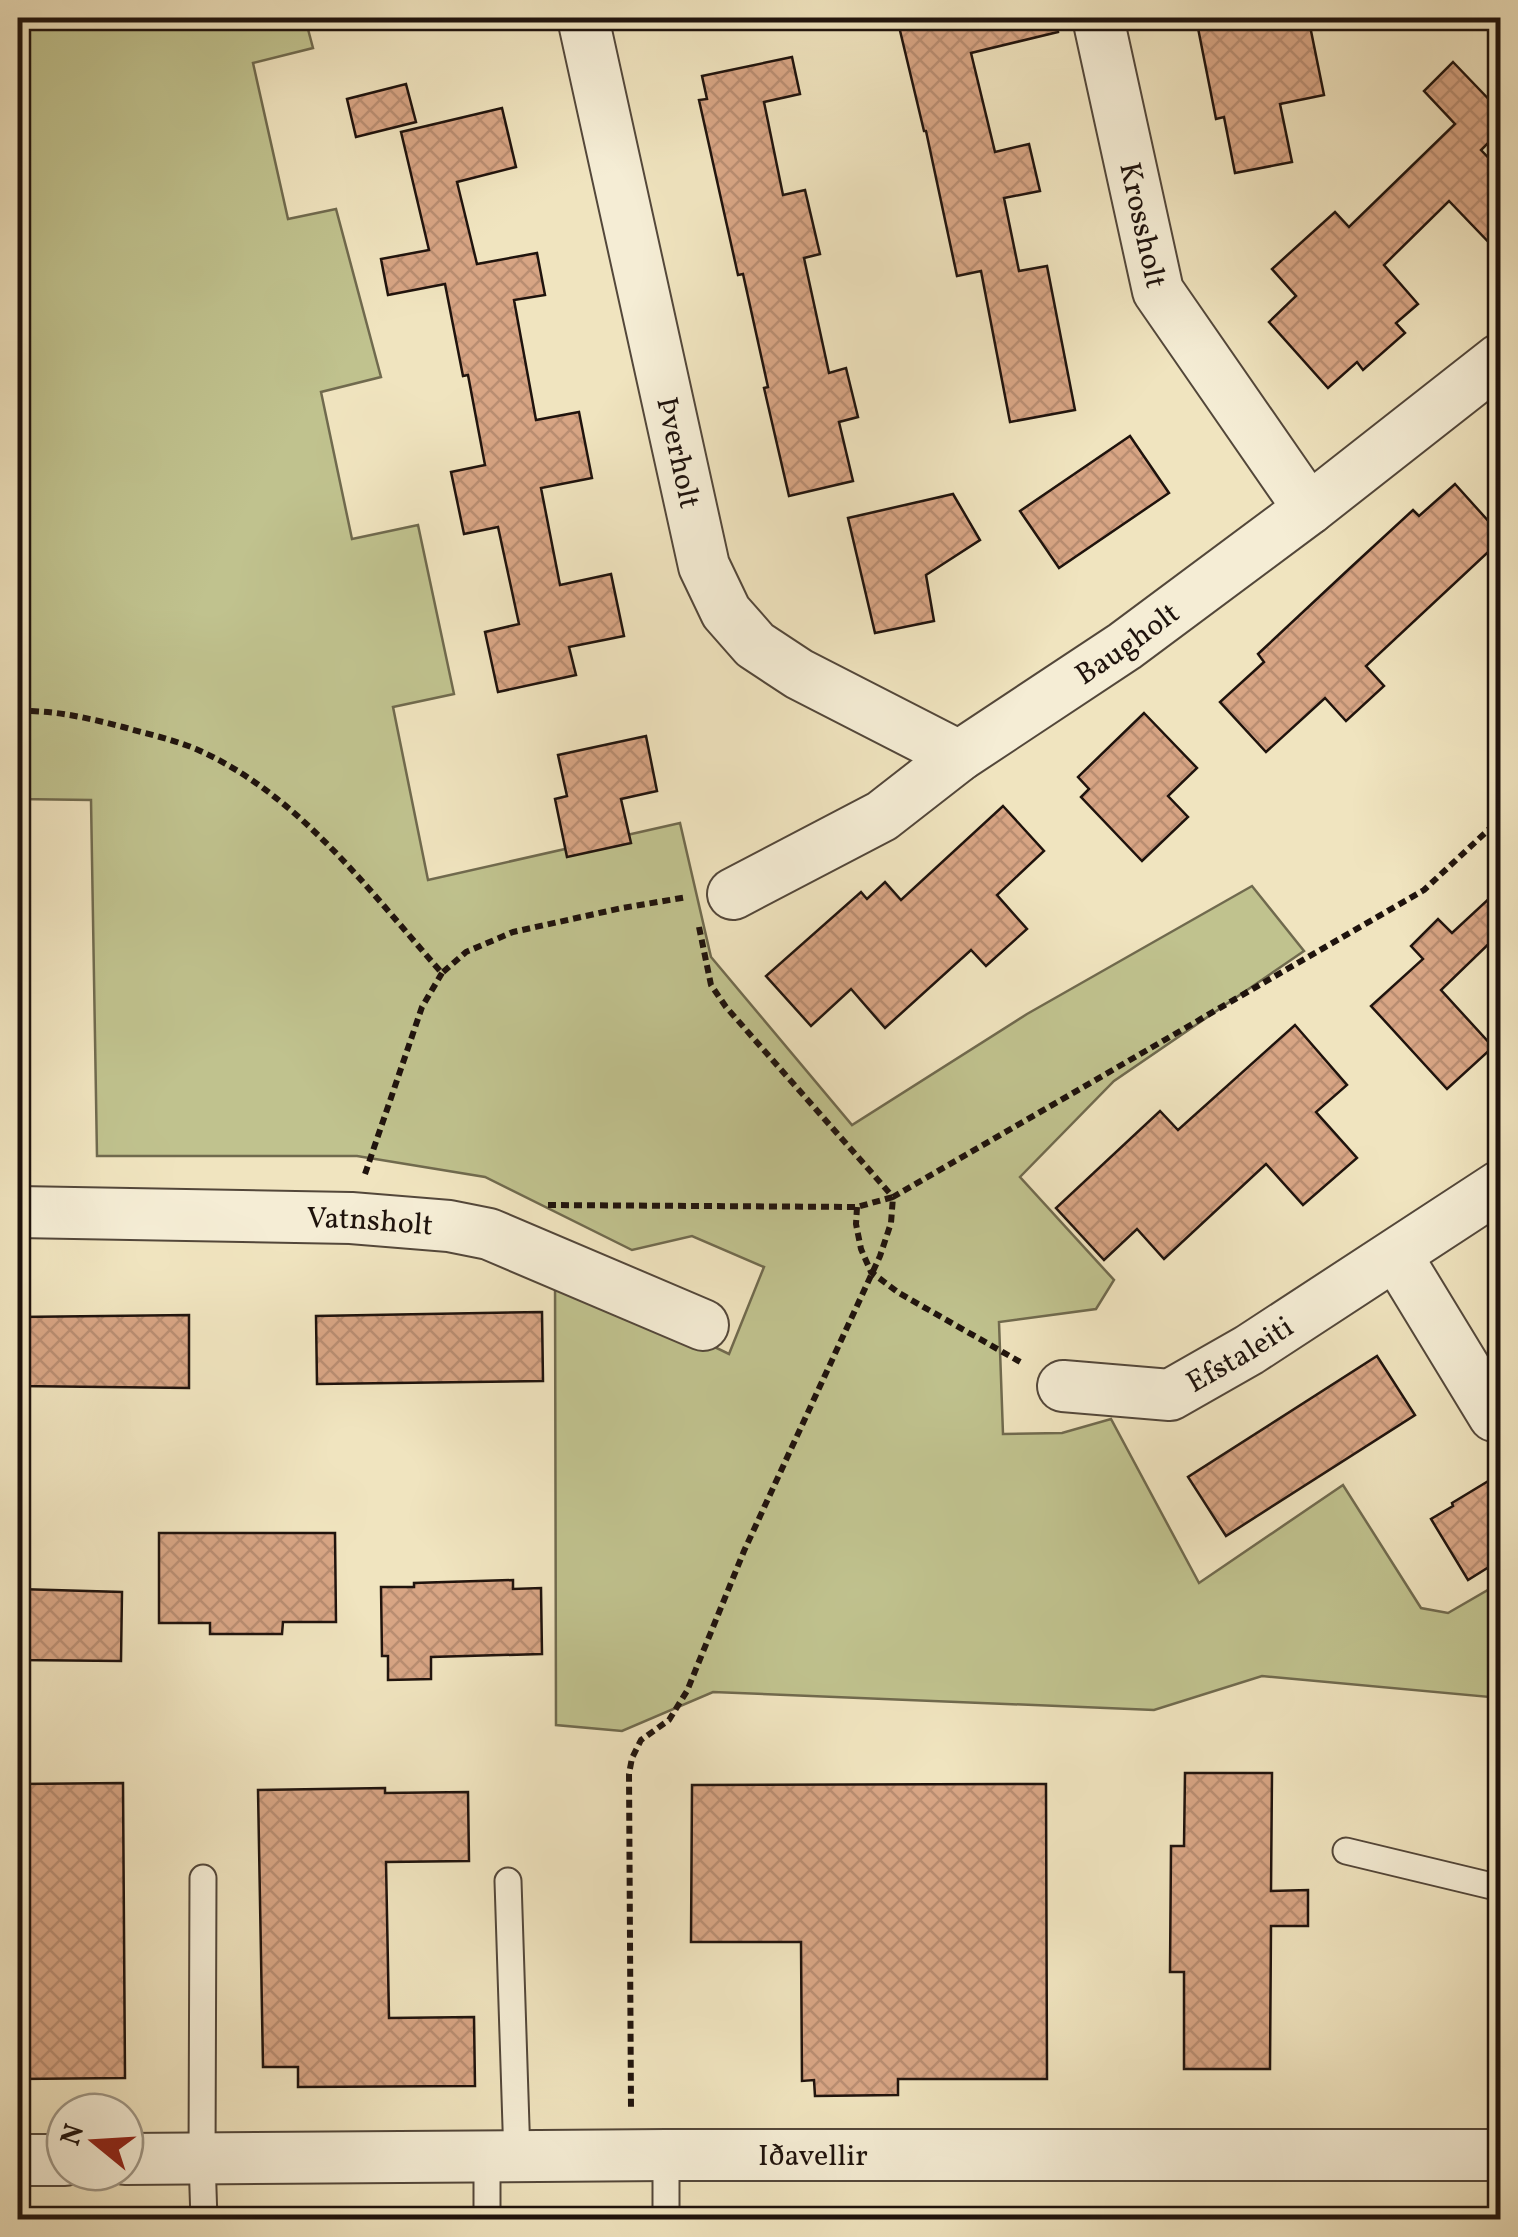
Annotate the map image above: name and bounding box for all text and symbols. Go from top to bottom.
street label: Krossholt [1107,159,1176,292]
street label: Þverholt [644,393,710,513]
street label: Baugholt [1067,593,1189,696]
street label: Vatnsholt [306,1198,435,1248]
street label: Efstaleiti [1179,1307,1303,1404]
north arrow [45,2092,145,2192]
text: N [52,2119,95,2151]
street label: Iðavellir [758,2136,868,2178]

